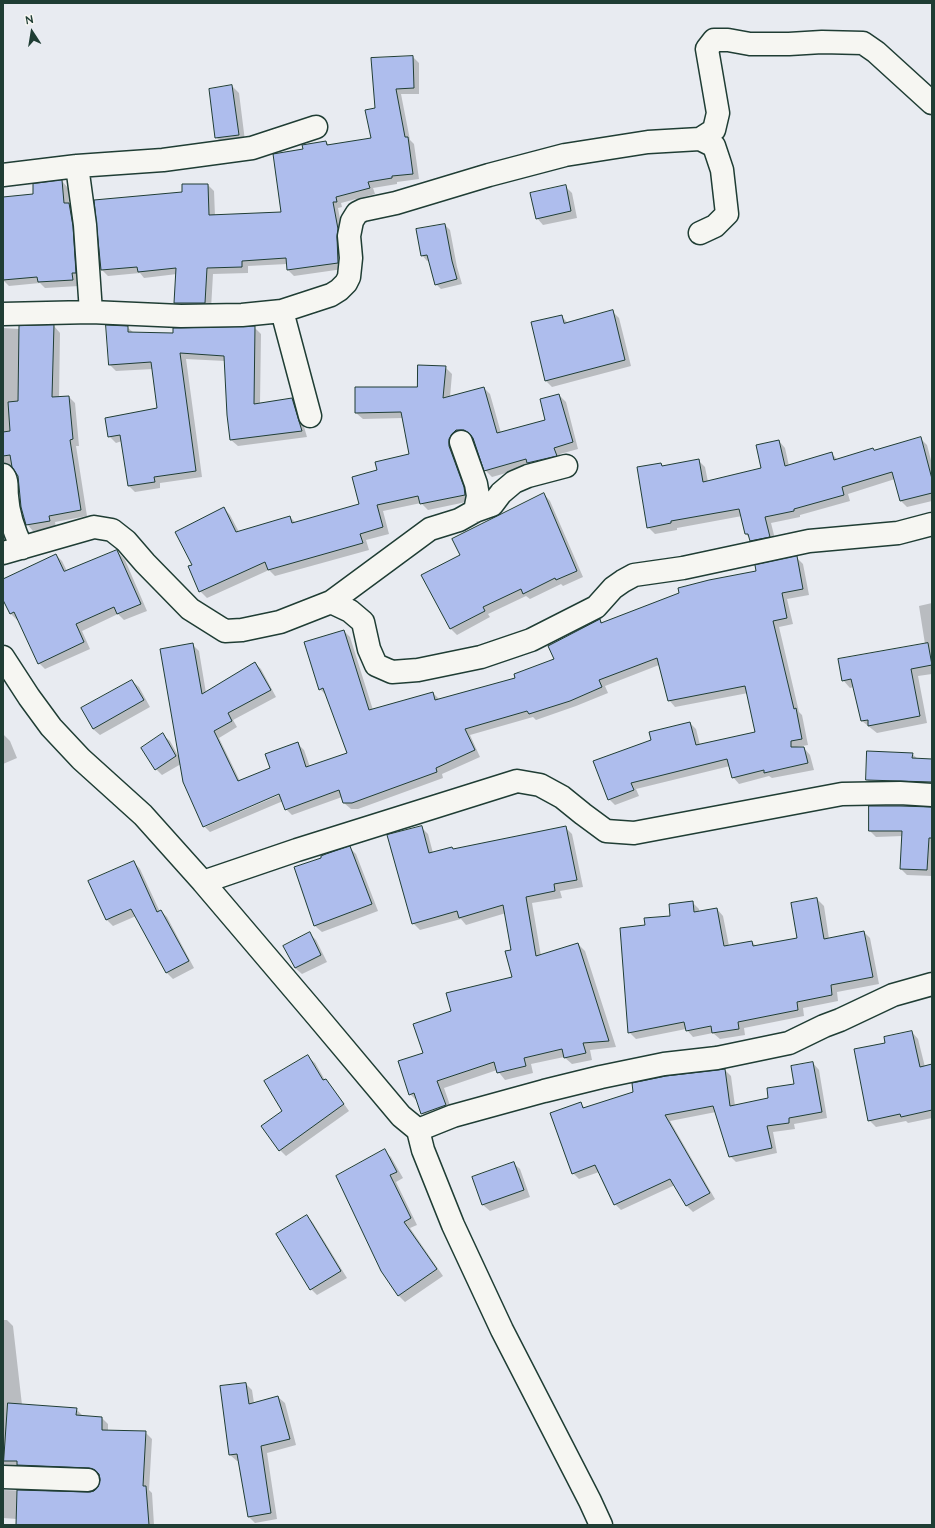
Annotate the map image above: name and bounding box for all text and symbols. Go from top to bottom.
north arrow [12,12,52,52]
text: N [24,12,34,28]

